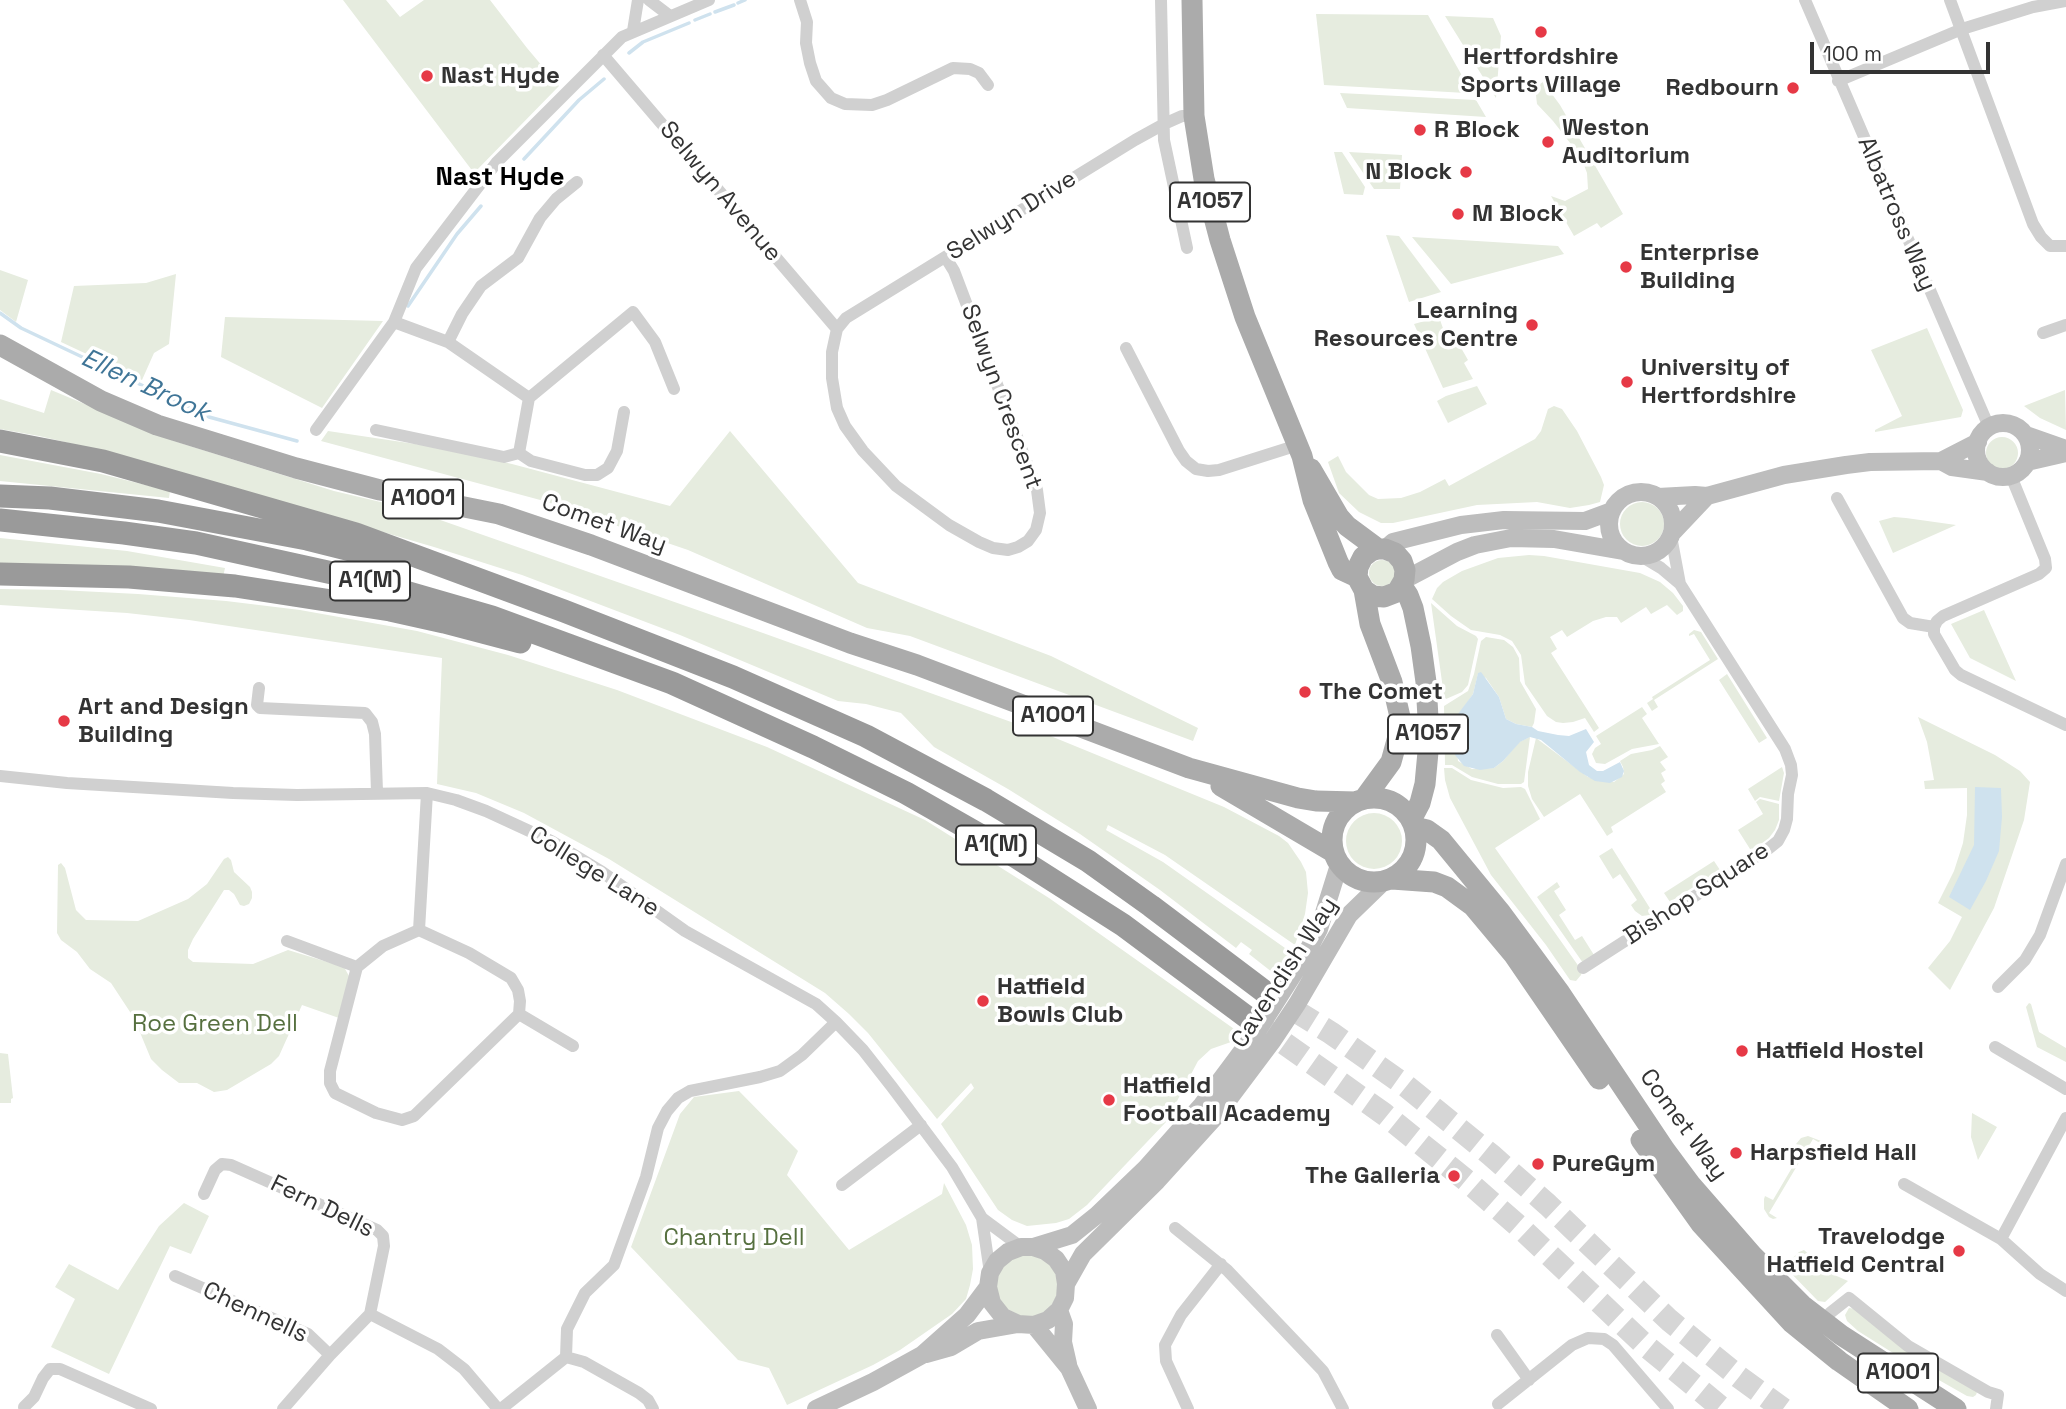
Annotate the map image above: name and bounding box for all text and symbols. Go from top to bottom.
marker: Hertfordshire Sports Village [1533,24,1549,40]
scale bar [1814,28,1994,72]
text: 100 m [1823,40,1882,67]
place label: Hertfordshire Sports Village [1461,43,1621,99]
place label: Nast Hyde [441,62,560,90]
marker: Nast Hyde [419,68,435,84]
place label: Redbourn [1666,74,1779,102]
marker: Redbourn [1785,80,1801,96]
place label: Weston Auditorium [1562,114,1690,170]
street label: Selwyn Avenue [653,116,787,268]
place label: R Block [1434,116,1520,144]
marker: R Block [1412,122,1428,138]
street label: Albatross Way [1851,133,1941,295]
marker: Weston Auditorium [1540,134,1556,150]
place label: N Block [1365,158,1452,186]
district label: Nast Hyde [436,162,564,194]
marker: N Block [1458,164,1474,180]
street label: Selwyn Drive [942,165,1082,267]
road number: A1057 [1170,182,1250,222]
place label: M Block [1472,200,1564,228]
marker: M Block [1450,206,1466,222]
place label: Enterprise Building [1640,239,1759,295]
marker: Enterprise Building [1618,259,1634,275]
place label: Learning Resources Centre [1314,297,1518,353]
street label: Selwyn Crescent [954,301,1048,493]
marker: Learning Resources Centre [1524,317,1540,333]
water label: Ellen Brook [76,343,214,429]
place label: University of Hertfordshire [1641,354,1796,410]
marker: University of Hertfordshire [1619,374,1635,390]
road number: A1001 [383,480,463,519]
street label: Comet Way [538,488,670,560]
road number: A1(M) [330,562,410,600]
place label: The Comet [1319,678,1443,706]
marker: The Comet [1297,684,1313,700]
place label: Art and Design Building [78,693,249,749]
road number: A1001 [1013,696,1093,736]
marker: Art and Design Building [56,713,72,729]
road number: A1057 [1388,714,1468,754]
street label: College Lane [524,821,664,923]
road number: A1(M) [956,825,1036,864]
street label: Bishop Square [1619,836,1775,952]
street label: Cavendish Way [1226,892,1344,1054]
place label: Hatfield Bowls Club [997,973,1123,1029]
marker: Hatfield Bowls Club [975,993,991,1009]
park label: Roe Green Dell [132,1010,298,1038]
place label: Hatfield Hostel [1756,1037,1924,1065]
marker: Hatfield Hostel [1734,1043,1750,1059]
street label: Comet Way [1633,1064,1733,1186]
place label: Hatfield Football Academy [1123,1072,1331,1128]
marker: Hatfield Football Academy [1101,1092,1117,1108]
place label: Harpsfield Hall [1750,1139,1917,1167]
marker: Harpsfield Hall [1728,1145,1744,1161]
place label: PureGym [1552,1150,1655,1178]
marker: PureGym [1530,1156,1546,1172]
place label: The Galleria [1305,1162,1440,1190]
marker: The Galleria [1446,1168,1462,1184]
street label: Fern Dells [266,1170,378,1244]
place label: Travelodge Hatfield Central [1766,1223,1945,1279]
park label: Chantry Dell [663,1224,805,1252]
marker: Travelodge Hatfield Central [1951,1243,1967,1259]
street label: Chennells [198,1276,312,1350]
road number: A1001 [1858,1354,1938,1392]

